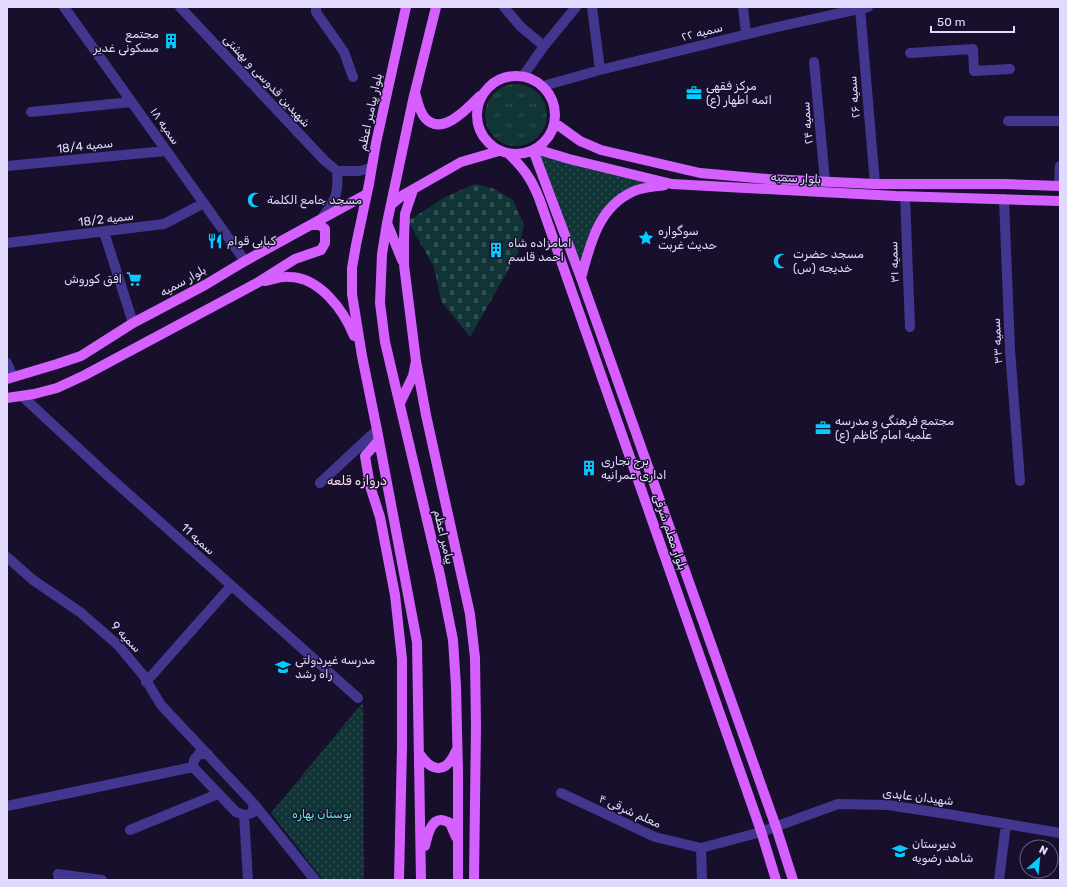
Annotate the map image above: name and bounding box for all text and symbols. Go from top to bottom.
scale bar [931,8,1014,34]
text: 50 m [937,15,965,29]
street label: سمیه ۲۲ [680,20,724,44]
place label: مجتمع مسکونی غدیر [93,27,159,56]
building icon: مجتمع مسکونی غدیر [162,32,180,50]
street label: شهیدین قدوسی و بهشتی [220,32,313,131]
street label: بلوار پیامبر اعظم [355,72,386,152]
street label: سمیه ۲۶ [845,75,863,119]
place label: مرکز فقهی ائمه اطهار (ع) [706,79,772,109]
office icon: مرکز فقهی ائمه اطهار (ع) [685,84,703,102]
street label: سمیه ۲۴ [798,101,816,145]
street label: سمیه ۱۸ [147,105,183,147]
street label: سمیه 18/4 [56,136,114,156]
street label: بلوار سمیه [770,170,822,187]
mosque icon: مسجد جامع الکلمة [246,191,264,209]
place label: مسجد جامع الکلمة [267,193,362,209]
street label: سمیه 18/2 [77,209,135,229]
place label: سوگواره حدیث غربت [658,224,717,253]
place icon: سوگواره حدیث غربت [637,229,655,247]
restaurant icon: کبابی قوام [206,232,224,250]
place label: کبابی قوام [227,234,277,250]
place label: امامزاده شاه احمد قاسم [508,236,571,265]
building icon: امامزاده شاه احمد قاسم [487,241,505,259]
street label: سمیه ۳۱ [886,241,902,283]
place label: مسجد حضرت خدیجه (س) [793,247,864,275]
mosque icon: مسجد حضرت خدیجه (س) [772,252,790,270]
street label: بلوار سمیه [158,263,209,300]
supermarket icon: افق کوروش [125,270,143,288]
place label: افق کوروش [64,272,122,287]
street label: سمیه ۳۳ [989,318,1005,364]
place label: مجتمع فرهنگی و مدرسه علمیه امام کاظم (ع) [835,414,954,444]
office icon: مجتمع فرهنگی و مدرسه علمیه امام کاظم (ع) [814,419,832,437]
place label: برج تجاری اداری عمرانیه [601,454,667,483]
building icon: برج تجاری اداری عمرانیه [580,459,598,477]
district label: دروازه قلعه [327,473,387,489]
street label: بلوار معلم شرقی [649,492,690,572]
street label: پیامبر اعظم [430,508,457,566]
street label: سمیه 11 [178,520,218,558]
street label: سمیه 9 [108,619,144,655]
place label: مدرسه غیردولتی راه رشد [295,653,376,682]
school or university icon: مدرسه غیردولتی راه رشد [274,658,292,676]
street label: شهیدان عابدی [882,786,954,808]
street label: معلم شرقی ۴ [596,791,664,832]
park label: بوستان بهاره [292,807,352,822]
place label: دبیرستان شاهد رضویه [912,837,973,866]
north arrow [1019,839,1059,879]
school or university icon: دبیرستان شاهد رضویه [891,842,909,860]
text: N [1037,843,1050,858]

